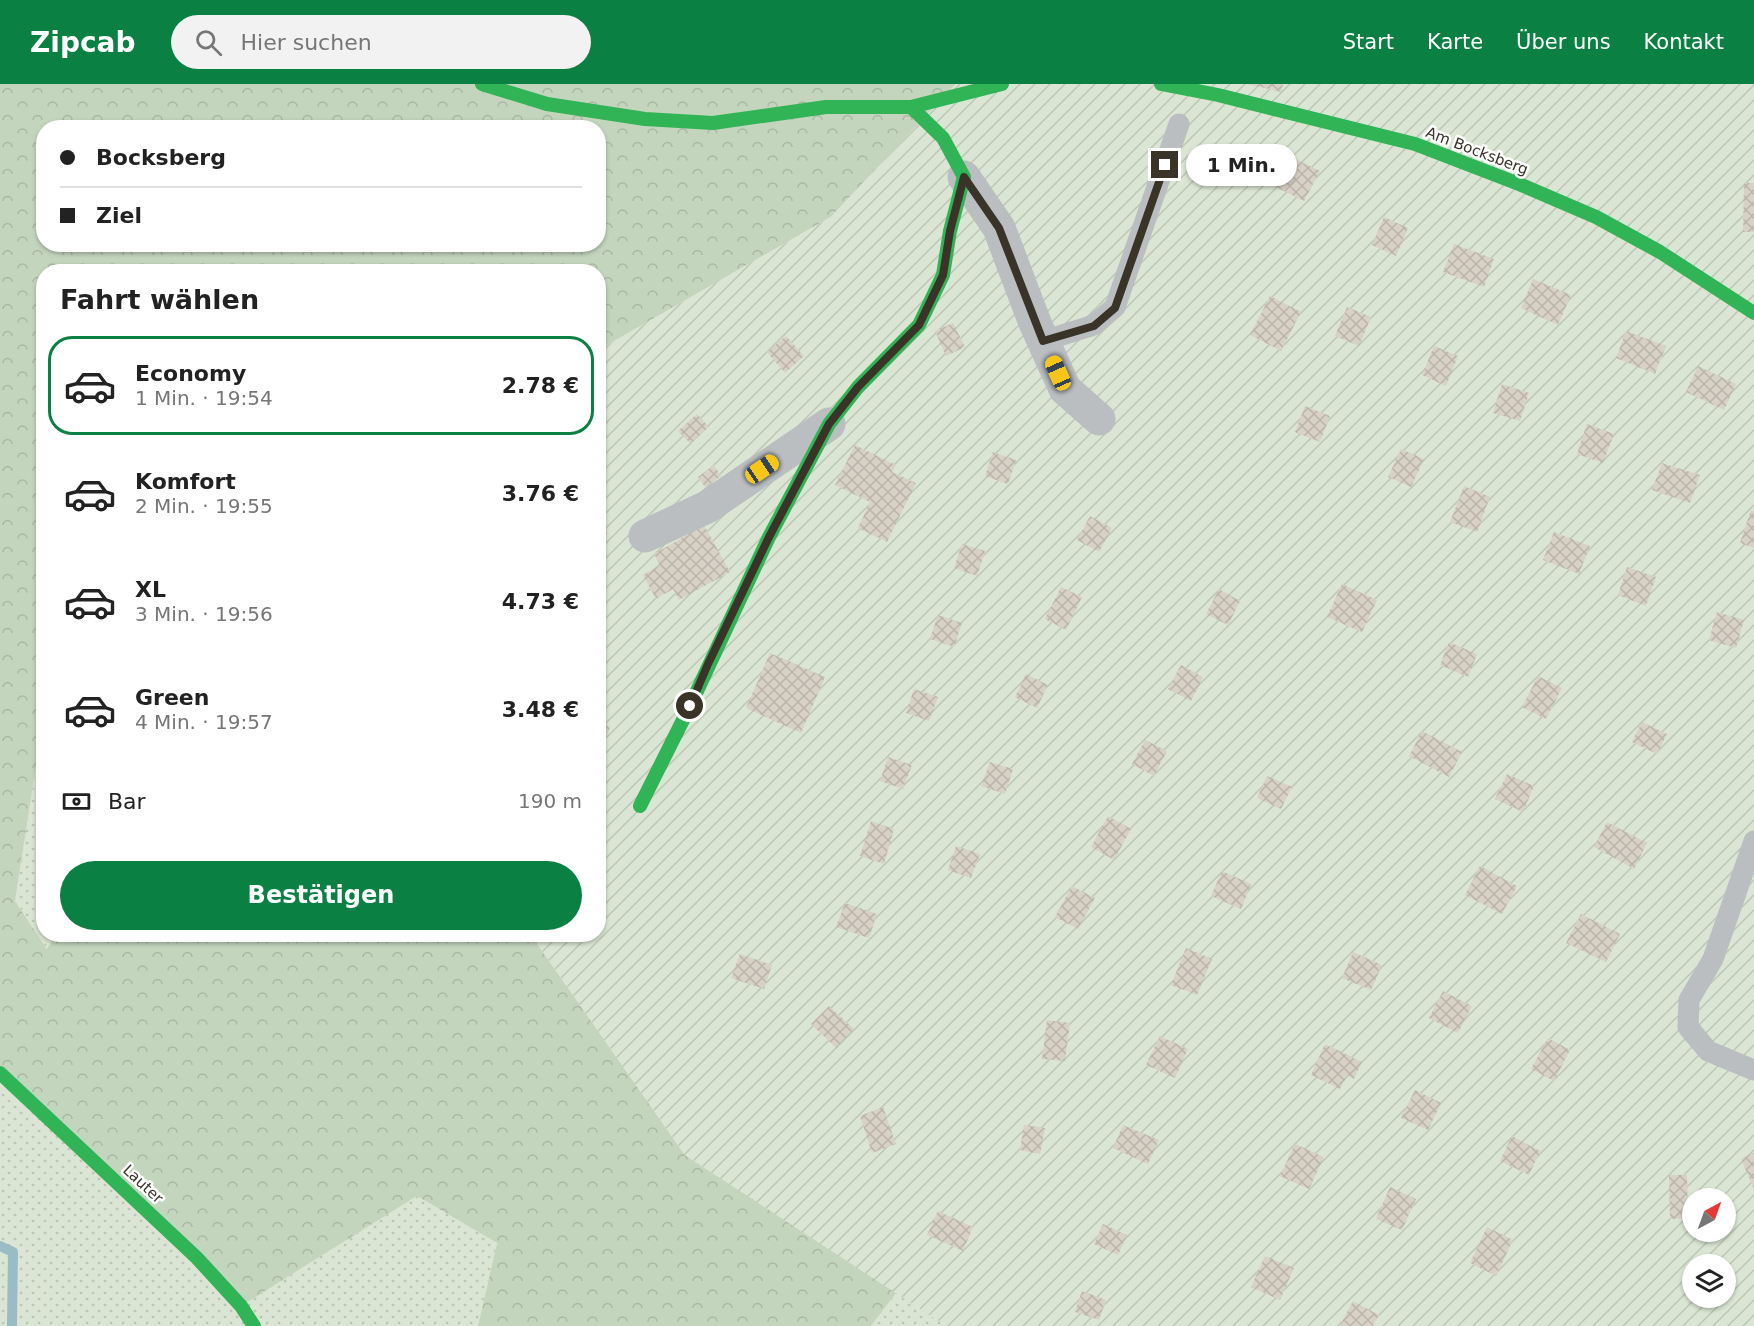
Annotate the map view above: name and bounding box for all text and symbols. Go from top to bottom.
search box [171,15,591,69]
text: Zipcab [30,26,135,59]
icon: search [192,26,225,59]
text: Hier suchen [240,30,372,55]
text: Start [1343,30,1394,54]
text: Karte [1427,30,1483,54]
text: Über uns [1516,30,1611,54]
text: Kontakt [1644,30,1724,54]
street label: Am Bocksberg [1423,123,1531,179]
callout: 1 Min. [1186,144,1297,186]
text: Bocksberg [96,145,226,170]
route end [1151,151,1178,178]
text: 1 Min. [1207,153,1276,177]
text: Ziel [96,203,142,228]
text: Fahrt wählen [60,284,259,315]
car [1042,353,1074,393]
icon: car [63,359,117,413]
text: Economy [135,361,246,386]
text: 2.78 € [502,373,579,398]
text: 1 Min. · 19:54 [135,386,273,410]
car [742,451,782,487]
icon: car [63,467,117,521]
text: Komfort [135,469,236,494]
text: 3.76 € [502,481,579,506]
text: 2 Min. · 19:55 [135,494,273,518]
icon: car [63,575,117,629]
text: XL [135,577,166,602]
text: 4.73 € [502,589,579,614]
text: 3 Min. · 19:56 [135,602,273,626]
icon: car [63,683,117,737]
text: Green [135,685,209,710]
route start [676,692,703,719]
text: 3.48 € [502,697,579,722]
text: 4 Min. · 19:57 [135,710,273,734]
icon: cash [60,785,93,818]
text: Bar [108,789,146,814]
text: 190 m [518,789,582,813]
button: Bestätigen [60,861,582,930]
street label: Lauter [119,1161,167,1208]
north arrow [1682,1188,1736,1242]
map controls [1682,1188,1736,1308]
button: layers [1682,1254,1736,1308]

